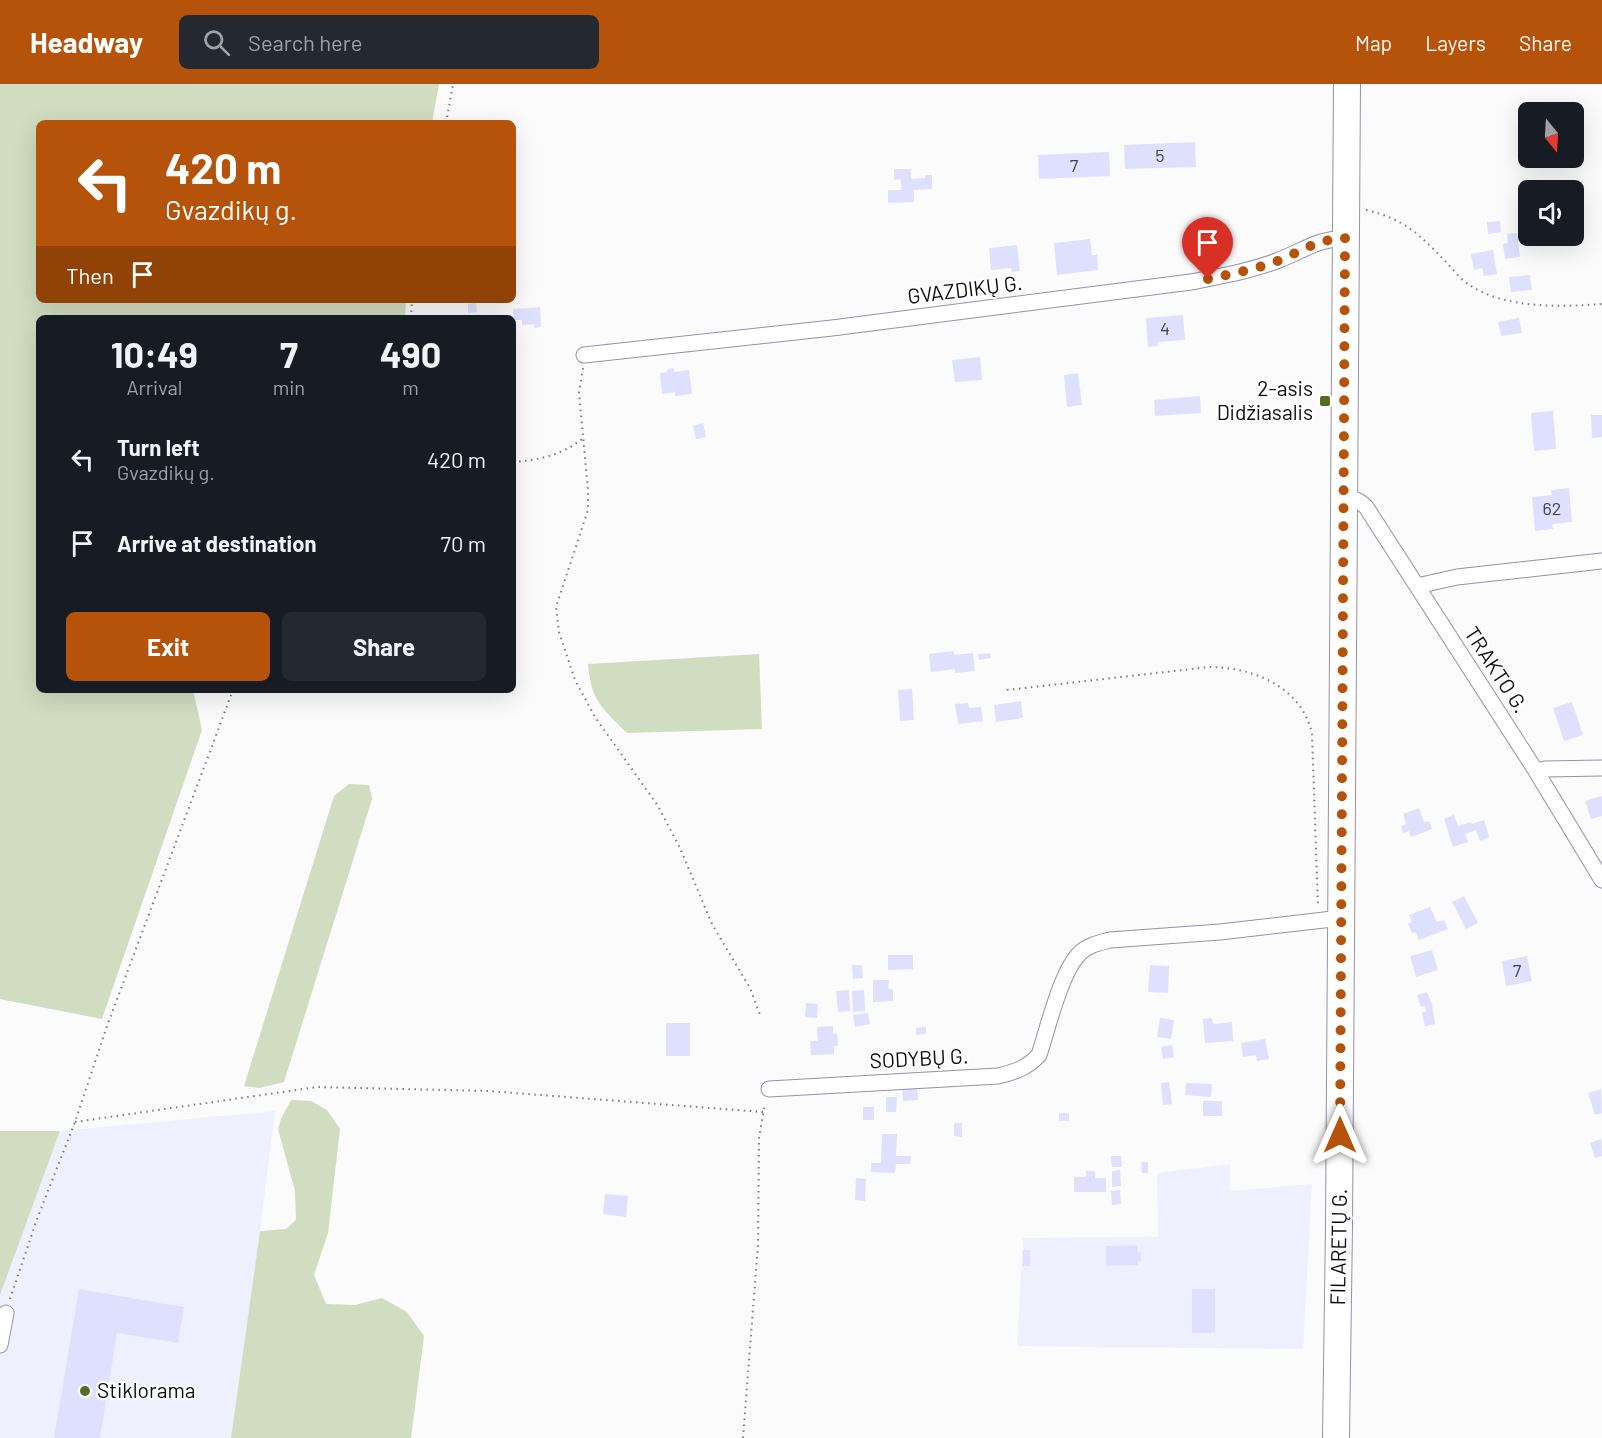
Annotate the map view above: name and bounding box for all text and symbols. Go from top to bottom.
search box [179,15,599,69]
text: Headway [30,25,143,59]
icon: search [200,26,233,59]
text: Search here [248,29,362,55]
text: Map [1355,30,1392,55]
text: Layers [1425,30,1486,55]
text: Share [1519,30,1572,55]
north arrow [1518,102,1584,168]
map controls [1518,102,1584,246]
text: 420 m [165,142,281,192]
icon: left [66,144,144,222]
house number: 5 [1155,144,1165,166]
house number: 7 [1070,154,1079,176]
button: sound [1518,180,1584,246]
text: Gvazdikų g. [165,193,297,225]
pin [1182,217,1233,279]
icon: arrive [1191,226,1224,259]
icon: arrive [126,258,159,291]
text: Then [66,262,114,288]
street label: GVAZDIKŲ G. [906,269,1024,308]
house number: 4 [1160,317,1170,339]
text: 10:49 [111,332,198,375]
text: 7 [280,332,298,375]
text: 490 [380,332,441,375]
text: Arrival [126,375,182,399]
text: min [273,375,305,399]
text: m [402,375,419,399]
place label: 2-asis Didžiasalis [1217,375,1313,424]
marker: 2-asis Didžiasalis [1318,394,1332,408]
text: Turn left [117,434,200,460]
icon: left [66,443,99,476]
text: 420 m [427,446,486,472]
text: Gvazdikų g. [117,460,215,484]
house number: 62 [1543,497,1561,519]
icon: arrive [66,527,99,560]
text: Arrive at destination [117,530,316,556]
text: 70 m [441,530,486,556]
button: Exit [66,612,270,681]
button: Share [282,612,486,681]
street label: TRAKTO G. [1460,621,1534,717]
house number: 7 [1513,959,1522,981]
street label: SODYBŲ G. [869,1042,969,1073]
position arrow [1308,1103,1372,1167]
street label: FILARETŲ G. [1324,1188,1351,1306]
place label: Stiklorama [97,1377,196,1402]
marker: Stiklorama [78,1384,92,1398]

